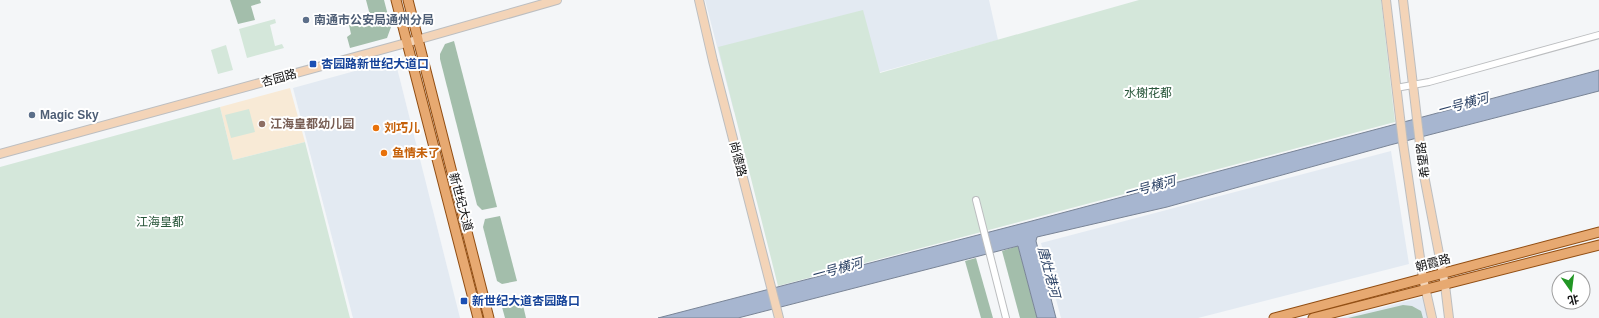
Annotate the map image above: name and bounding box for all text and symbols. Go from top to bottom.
place label: 南通市公安局通州分局 [314,13,434,27]
marker: 南通市公安局通州分局 [301,15,311,25]
place label: 杏园路新世纪大道口 [321,57,429,71]
marker: 杏园路新世纪大道口 [308,59,318,69]
street label: 杏园路 [260,67,298,89]
park label: 水榭花都 [1124,86,1172,100]
water label: 一号横河 [1436,89,1493,118]
place label: Magic Sky [40,108,99,122]
marker: Magic Sky [27,110,37,120]
place label: 江海皇都幼儿园 [270,117,354,131]
marker: 江海皇都幼儿园 [257,119,267,129]
place label: 刘巧儿 [384,121,420,135]
marker: 刘巧儿 [371,123,381,133]
street label: 尚德路 [727,140,749,178]
street label: 希望路 [1414,141,1432,179]
place label: 鱼情未了 [392,146,440,160]
marker: 鱼情未了 [379,148,389,158]
street label: 新世纪大道 [446,171,476,233]
water label: 一号横河 [1123,172,1180,201]
park label: 江海皇都 [136,215,184,229]
water label: 唐灶港河 [1035,245,1064,302]
street label: 朝霞路 [1414,252,1452,274]
water label: 一号横河 [810,254,867,283]
north arrow [1551,270,1591,310]
text: 北 [1567,293,1580,307]
place label: 新世纪大道杏园路口 [472,294,580,308]
marker: 新世纪大道杏园路口 [459,296,469,306]

